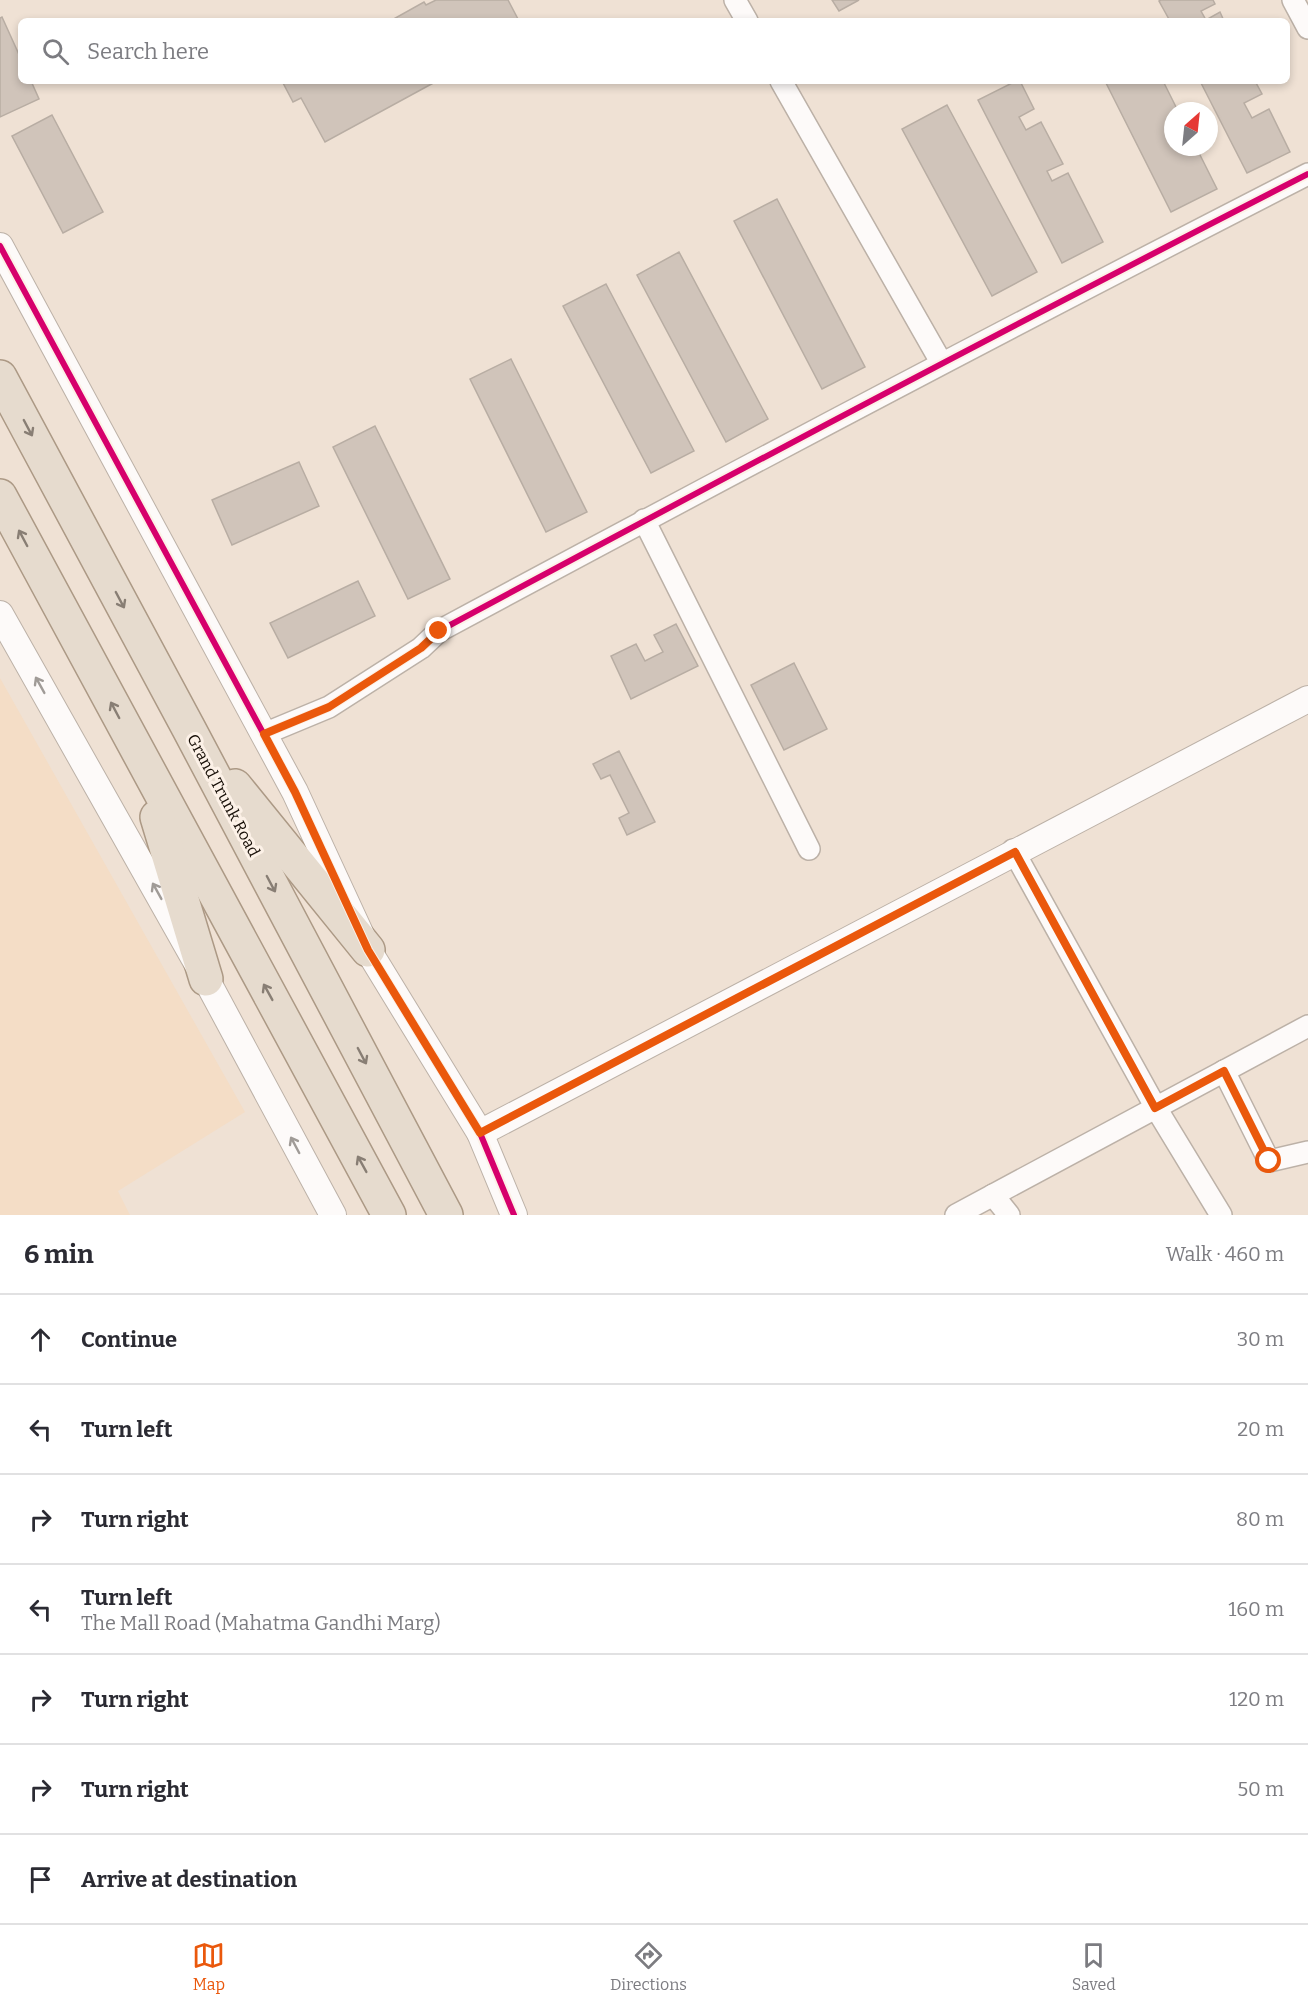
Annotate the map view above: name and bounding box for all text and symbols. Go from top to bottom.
search box [18,18,1290,84]
icon: search [39,35,72,68]
text: Search here [87,38,209,65]
north arrow [1164,102,1218,156]
one-way arrow [23,419,34,437]
one-way arrow [17,530,28,548]
one-way arrow [114,591,126,608]
route end [425,617,451,643]
one-way arrow [34,677,46,694]
one-way arrow [109,702,121,719]
street label: Grand Trunk Road [183,731,264,860]
one-way arrow [266,874,277,892]
one-way arrow [151,883,162,901]
one-way arrow [262,984,274,1001]
one-way arrow [356,1047,368,1064]
one-way arrow [289,1137,301,1154]
route start [1255,1147,1281,1173]
one-way arrow [356,1155,367,1173]
text: 6 min [24,1239,94,1270]
text: Walk · 460 m [1166,1242,1284,1266]
icon: ahead [24,1323,57,1356]
text: Continue [81,1326,177,1353]
text: 30 m [1237,1327,1284,1351]
icon: left [24,1413,57,1446]
text: Turn left [81,1416,173,1443]
text: 20 m [1237,1417,1284,1441]
icon: right [24,1503,57,1536]
text: Turn right [81,1506,189,1533]
text: 80 m [1236,1507,1284,1531]
text: Turn left [81,1584,173,1611]
icon: left [24,1593,57,1626]
text: 160 m [1228,1597,1284,1621]
text: The Mall Road (Mahatma Gandhi Marg) [81,1611,441,1635]
icon: right [24,1683,57,1716]
text: Turn right [81,1686,189,1713]
text: 120 m [1229,1687,1284,1711]
icon: right [24,1773,57,1806]
text: Turn right [81,1776,189,1803]
text: 50 m [1237,1777,1284,1801]
icon: arrive [24,1863,57,1896]
text: Arrive at destination [81,1866,297,1893]
tab: Map [192,1939,225,1994]
tab: Directions [610,1939,687,1994]
tab: Saved [1072,1939,1116,1994]

